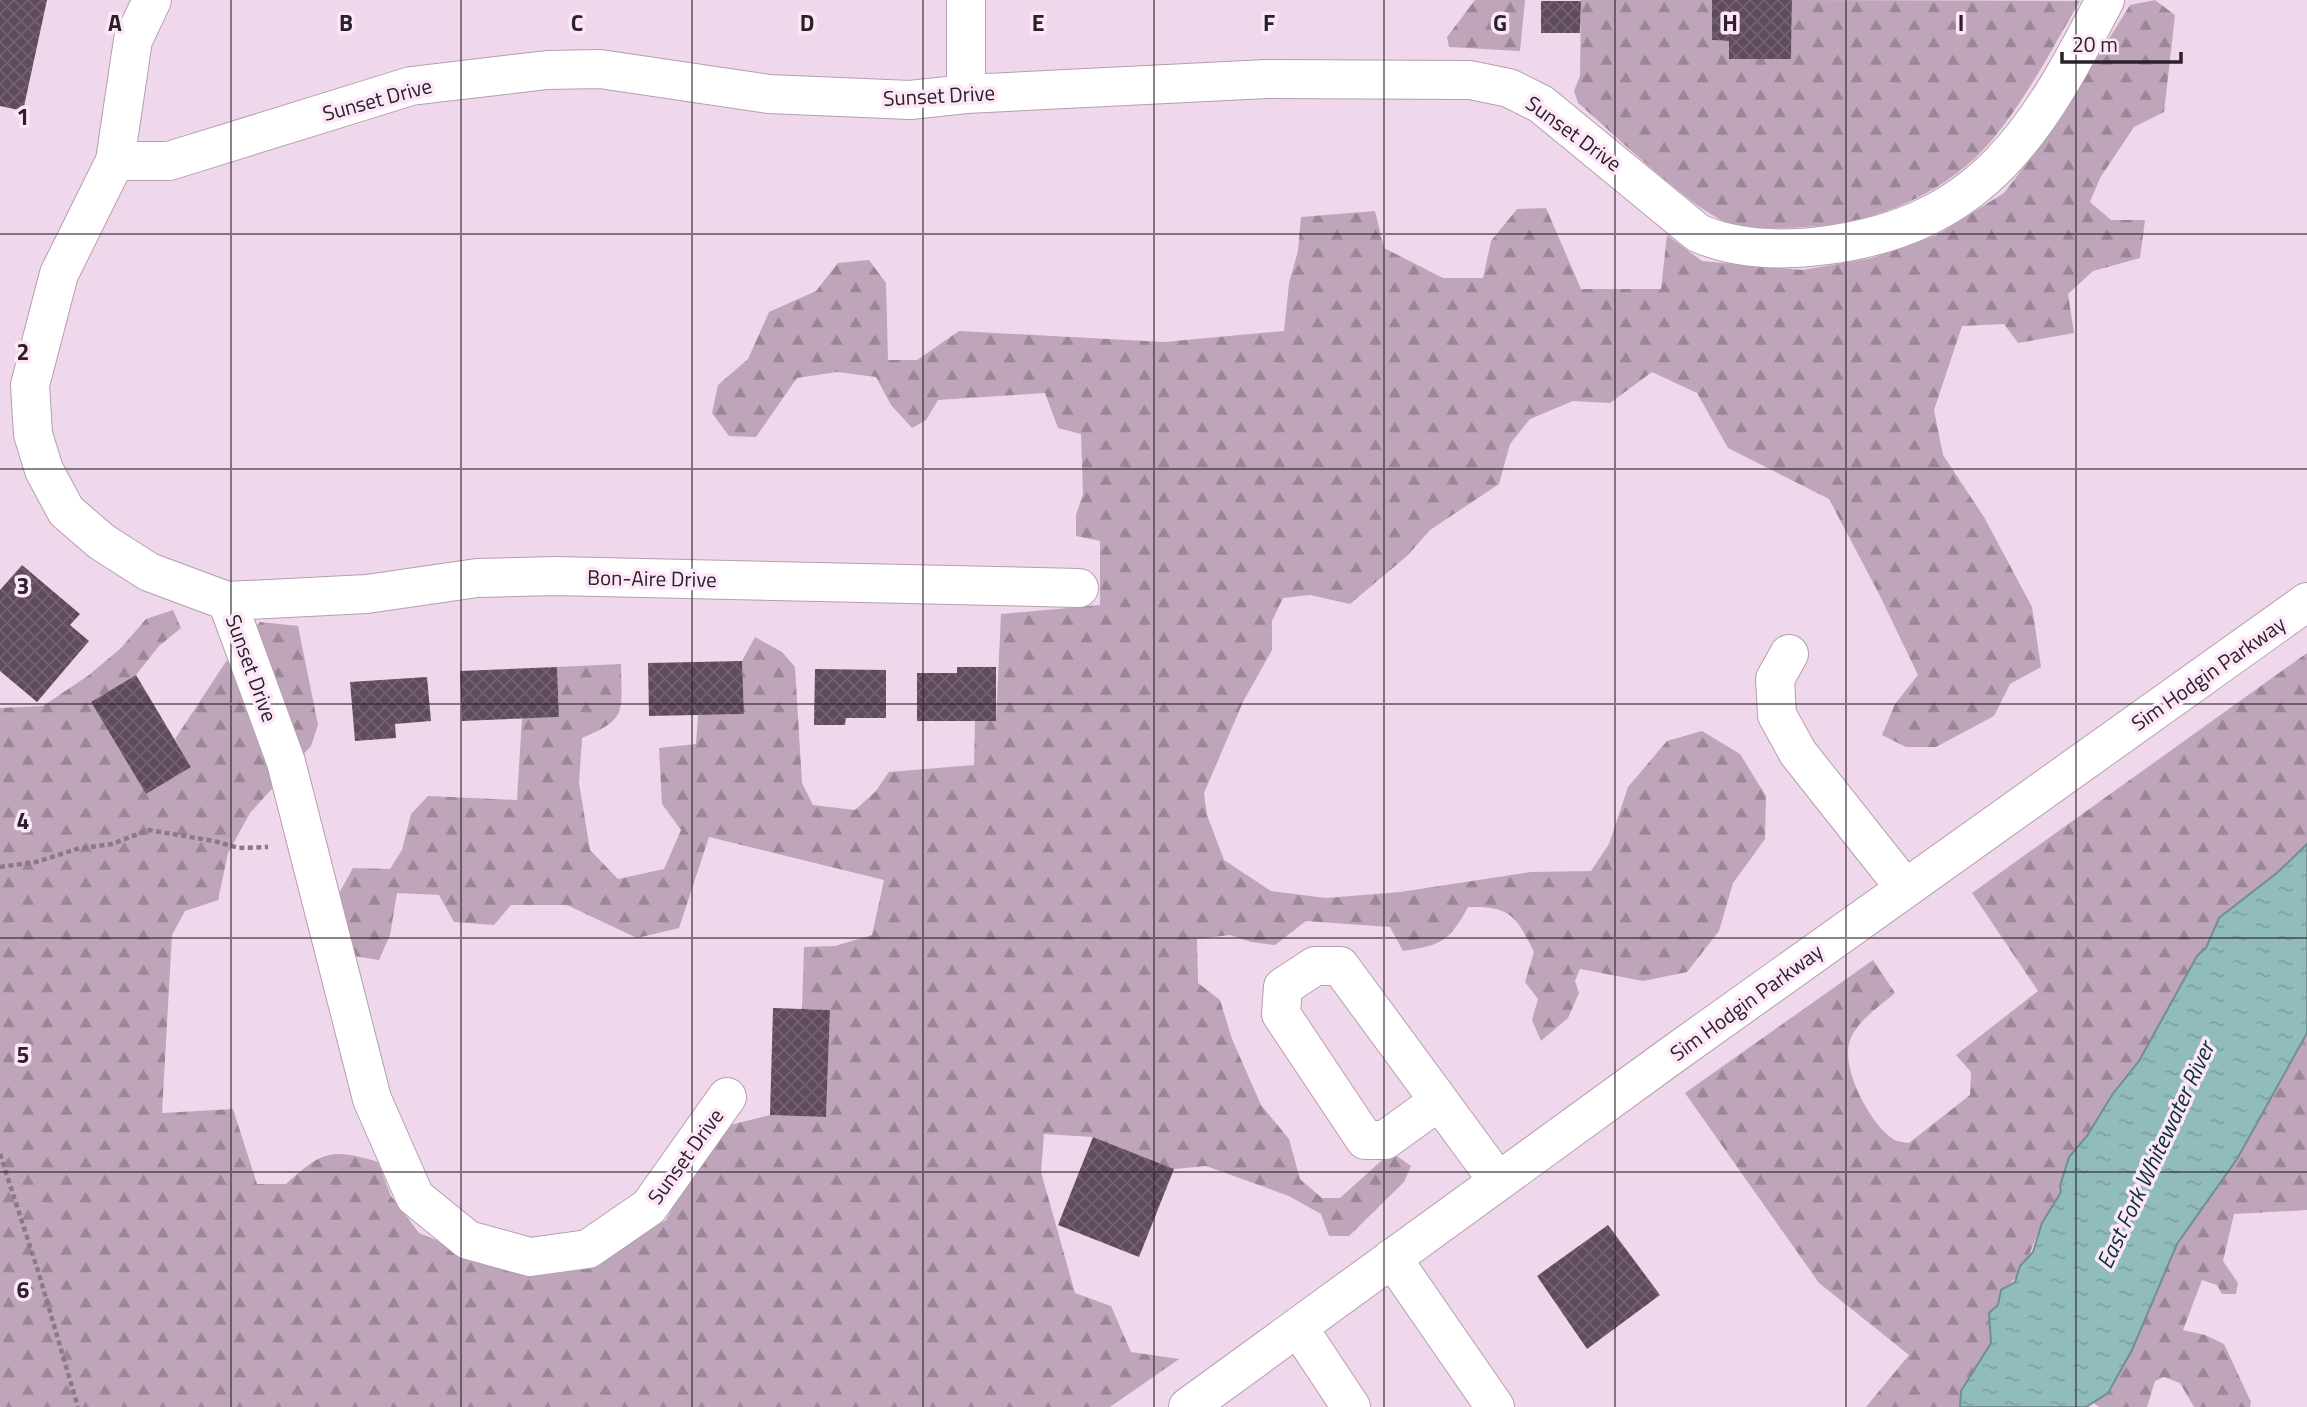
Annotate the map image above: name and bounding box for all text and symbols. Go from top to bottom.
text: A [108,5,122,40]
text: B [339,5,353,40]
text: C [571,5,583,40]
text: D [800,5,814,40]
text: E [1032,5,1044,40]
text: F [1263,5,1275,40]
text: G [1493,5,1507,40]
text: H [1722,5,1738,40]
text: I [1958,5,1964,40]
scale bar [2062,21,2181,65]
text: 20 m [2072,28,2118,60]
street label: Sunset Drive [319,69,435,129]
street label: Sunset Drive [882,76,996,114]
street label: Sunset Drive [1519,87,1629,179]
text: 1 [17,99,29,134]
text: 2 [17,334,29,369]
street label: Bon-Aire Drive [587,561,717,595]
text: 3 [17,568,29,603]
street label: Sim Hodgin Parkway [2124,608,2292,738]
street label: Sunset Drive [218,610,286,726]
text: 4 [17,803,29,838]
street label: Sim Hodgin Parkway [1663,935,1829,1069]
water label: East Fork Whitewater River [2087,1033,2224,1274]
text: 5 [17,1037,29,1072]
street label: Sunset Drive [639,1101,731,1211]
text: 6 [17,1272,30,1307]

